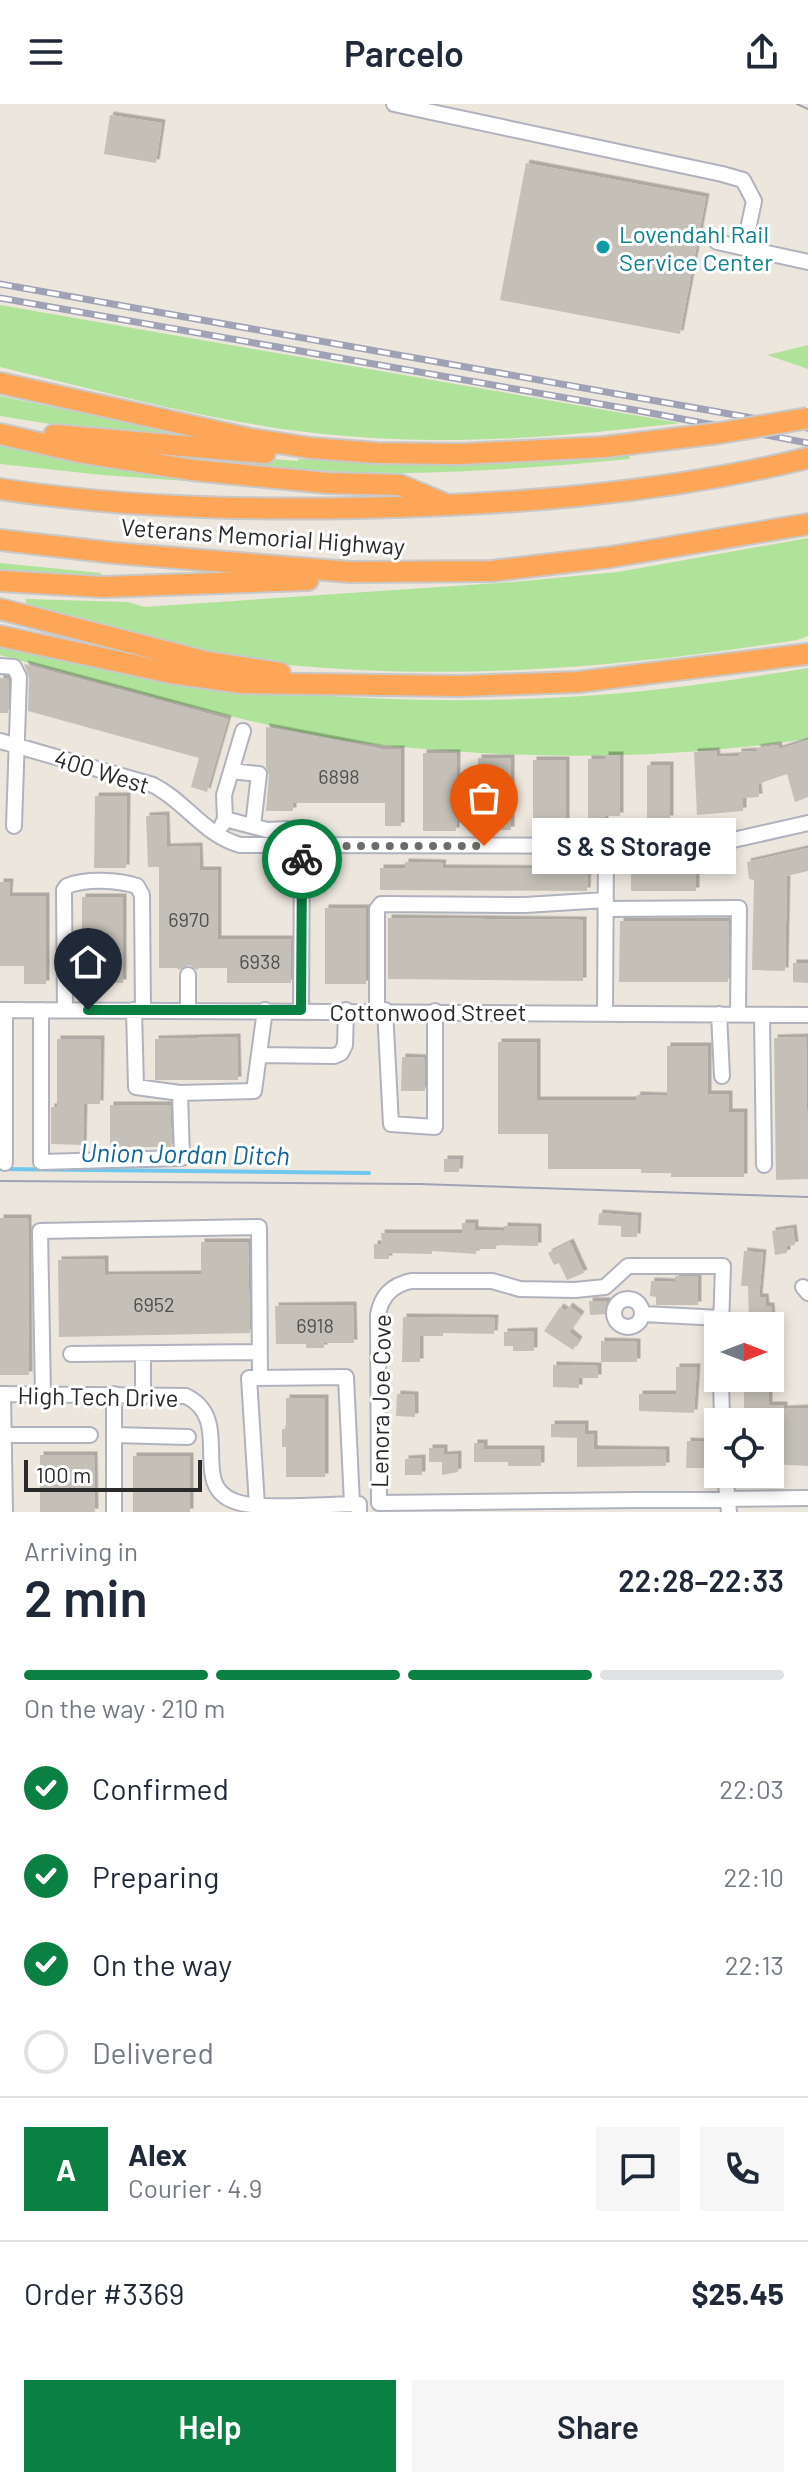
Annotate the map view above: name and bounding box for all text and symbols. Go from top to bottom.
icon: menu [24,30,68,74]
icon: share [740,30,784,74]
text: Parcelo [344,31,464,74]
place label: Lovendahl Rail Service Center [619,219,773,276]
marker: Lovendahl Rail Service Center [594,238,612,256]
street label: Veterans Memorial Highway [120,512,406,560]
street label: 400 West [51,743,153,799]
house number: 6898 [318,764,360,788]
pin [450,764,518,846]
icon: bag [462,776,506,820]
callout: S & S Storage [532,818,736,874]
courier [262,819,342,899]
text: S & S Storage [556,830,712,861]
icon: bike [280,837,324,881]
house number: 6970 [168,907,210,931]
pin [54,928,122,1010]
icon: home [66,940,110,984]
house number: 6938 [239,949,281,973]
street label: Cottonwood Street [330,997,526,1026]
water label: Union Jordan Ditch [80,1136,290,1170]
house number: 6952 [133,1292,175,1316]
north arrow [704,1312,784,1392]
map controls [704,1312,784,1488]
house number: 6918 [296,1313,334,1337]
street label: Lenora Joe Cove [364,1314,396,1488]
street label: High Tech Drive [17,1380,179,1412]
button: locate [704,1408,784,1488]
scale bar [24,1456,202,1492]
text: 100 m [36,1461,91,1487]
text: Arriving in [24,1535,138,1566]
text: 22:28–22:33 [618,1562,784,1598]
text: 2 min [24,1565,148,1627]
text: On the way · 210 m [24,1692,225,1723]
icon: check [24,1766,68,1810]
text: Confirmed [92,1770,229,1806]
text: 22:03 [719,1773,784,1804]
icon: check [24,1854,68,1898]
text: Preparing [92,1858,219,1894]
text: 22:10 [724,1861,784,1892]
icon: check [24,1942,68,1986]
text: On the way [92,1946,232,1982]
text: 22:13 [725,1949,784,1980]
text: Delivered [92,2034,214,2070]
button: chat [596,2127,680,2211]
button: phone [700,2127,784,2211]
text: Alex [128,2136,187,2172]
text: A [56,2151,76,2187]
text: Courier · 4.9 [128,2172,262,2203]
text: Order #3369 [24,2275,184,2311]
text: $25.45 [691,2275,784,2311]
button: Help [24,2380,396,2472]
button: Share [412,2380,784,2472]

